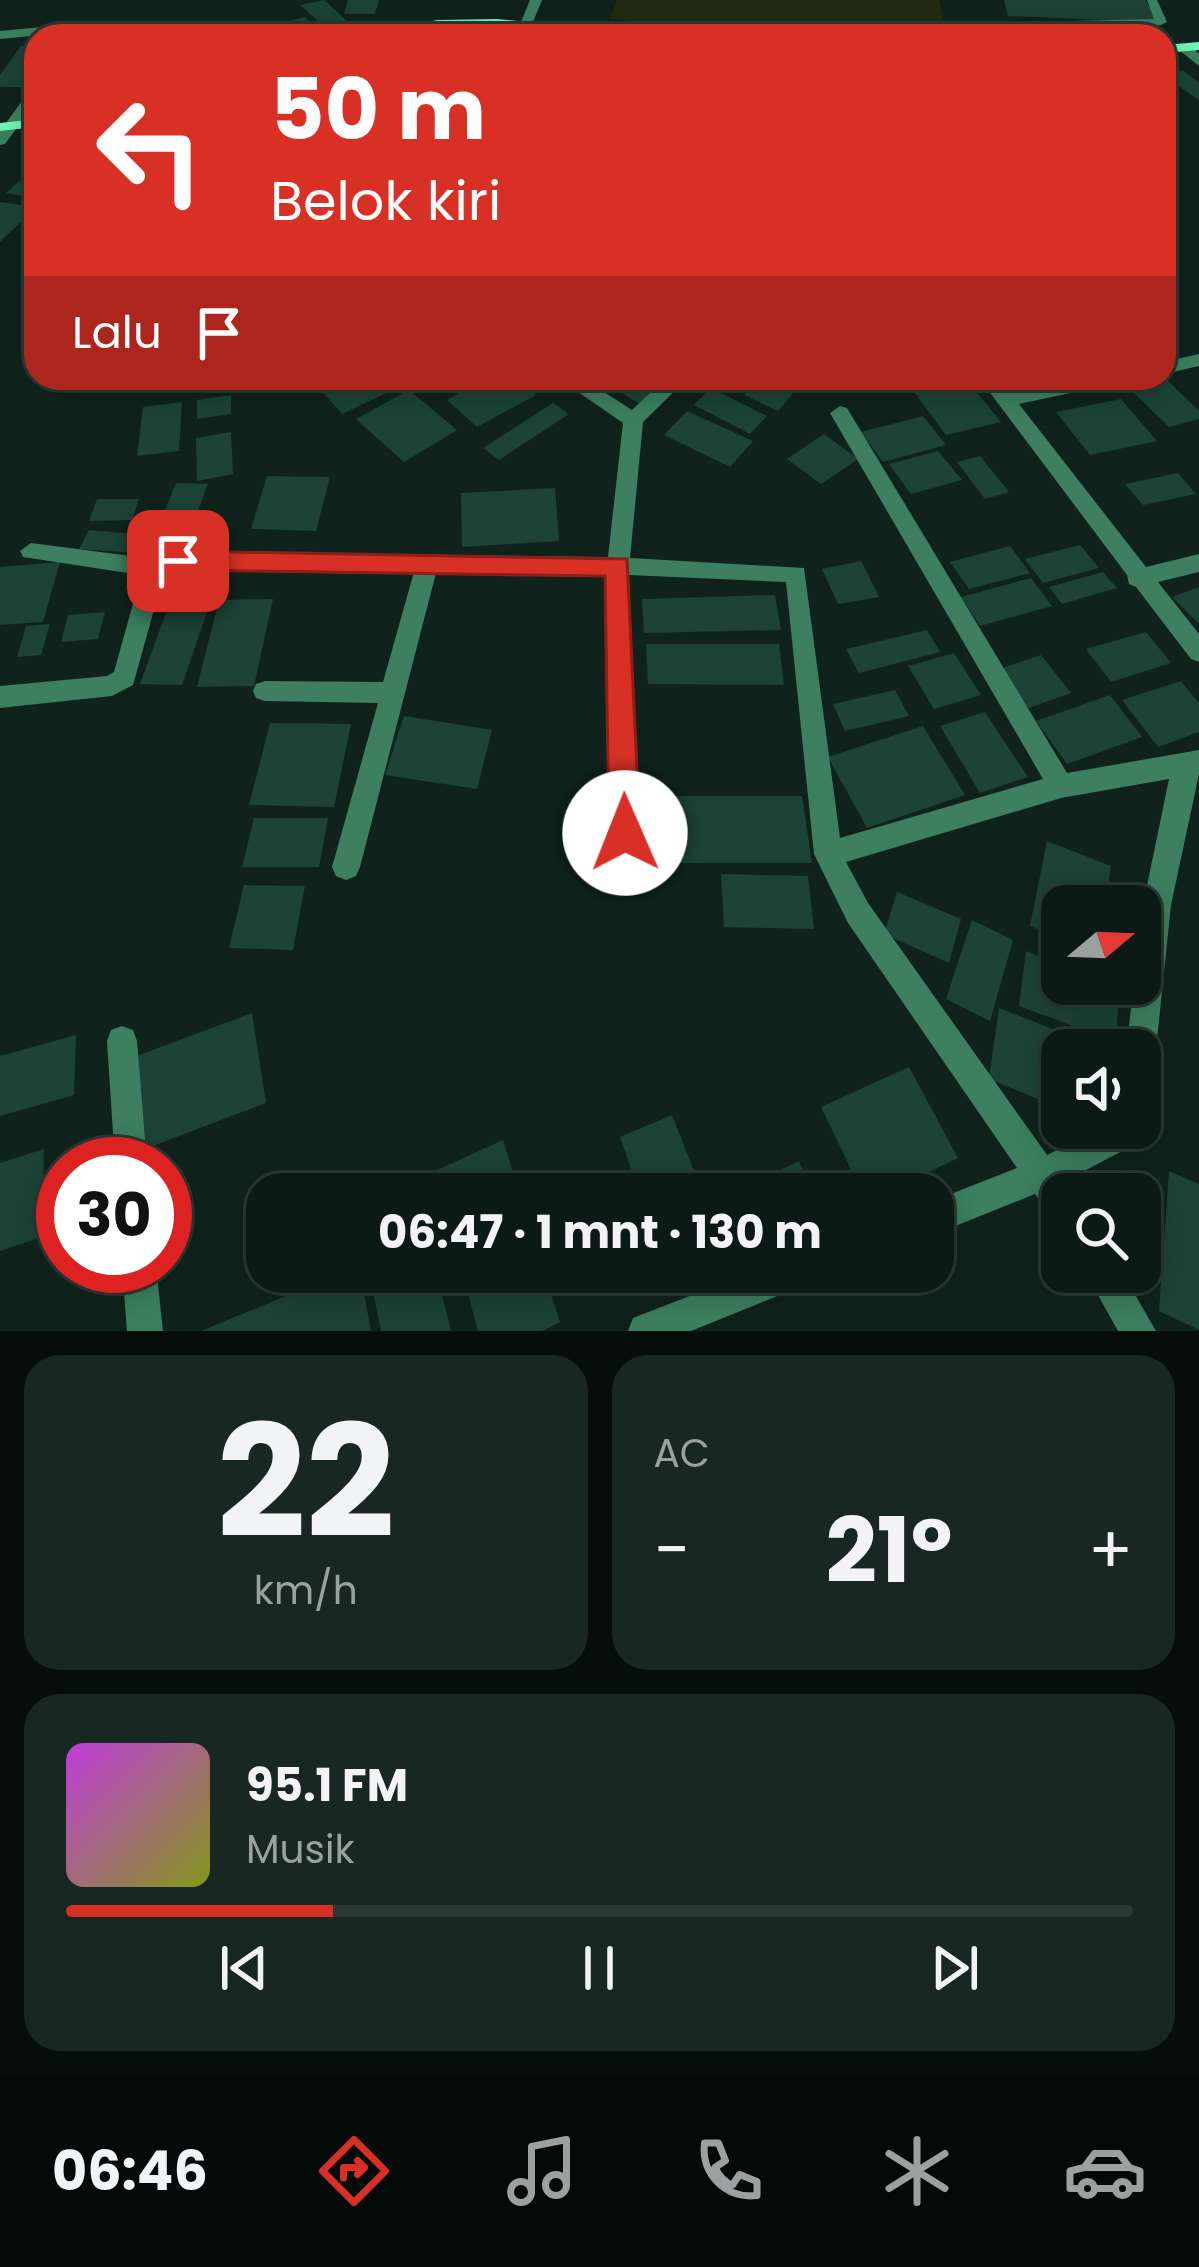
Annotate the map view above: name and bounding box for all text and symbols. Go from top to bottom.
text: 50 m [270,51,486,168]
icon: left [72,72,228,228]
text: Belok kiri [270,163,501,239]
icon: arrive [186,300,252,366]
text: Lalu [72,301,162,364]
pin [127,510,229,612]
icon: arrive [145,528,211,594]
position arrow [562,770,688,896]
north arrow [1041,885,1161,1005]
map controls [1041,885,1161,1293]
button: sound [1041,1029,1161,1149]
speed limit sign: 30 [36,1137,192,1293]
button: search [1041,1173,1161,1293]
text: 06:47 · 1 mnt · 130 m [378,1201,822,1264]
text: 22 [217,1373,395,1592]
text: AC [654,1426,710,1481]
text: 21° [825,1487,952,1614]
text: − [654,1504,690,1596]
text: + [1088,1504,1133,1596]
text: km/h [254,1563,358,1618]
text: 95.1 FM [246,1754,408,1817]
text: Musik [246,1822,355,1877]
icon: previous [211,1935,277,2001]
icon: pause [566,1935,632,2001]
icon: next [922,1935,988,2001]
icon: directions [312,2129,396,2213]
icon: music [500,2129,584,2213]
icon: phone [687,2129,771,2213]
icon: climate [875,2129,959,2213]
icon: car [1063,2129,1147,2213]
text: 06:46 [52,2133,208,2209]

